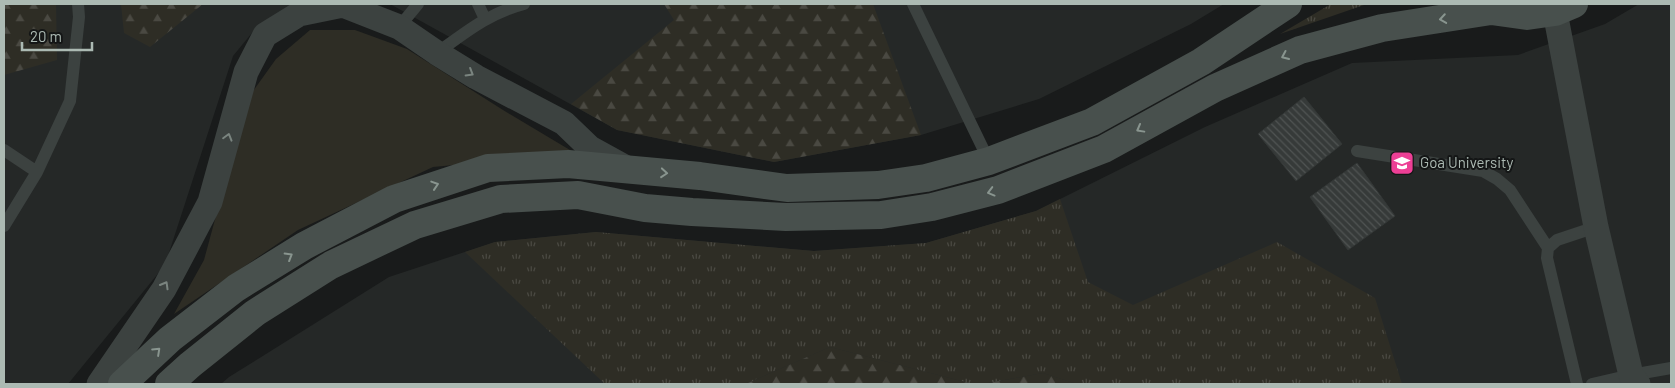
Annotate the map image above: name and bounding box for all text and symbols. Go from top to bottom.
one-way arrow [1439,13,1447,23]
scale bar [22,20,92,52]
text: 20 m [30,27,62,45]
one-way arrow [1282,50,1291,60]
one-way arrow [464,66,473,76]
one-way arrow [1137,123,1146,133]
one-way arrow [222,132,233,141]
school or university icon: Goa University [1389,150,1415,176]
place label: Goa University [1420,153,1513,171]
one-way arrow [660,167,668,178]
one-way arrow [430,181,438,191]
one-way arrow [987,186,995,196]
one-way arrow [283,252,292,262]
one-way arrow [159,282,169,291]
one-way arrow [152,348,161,357]

